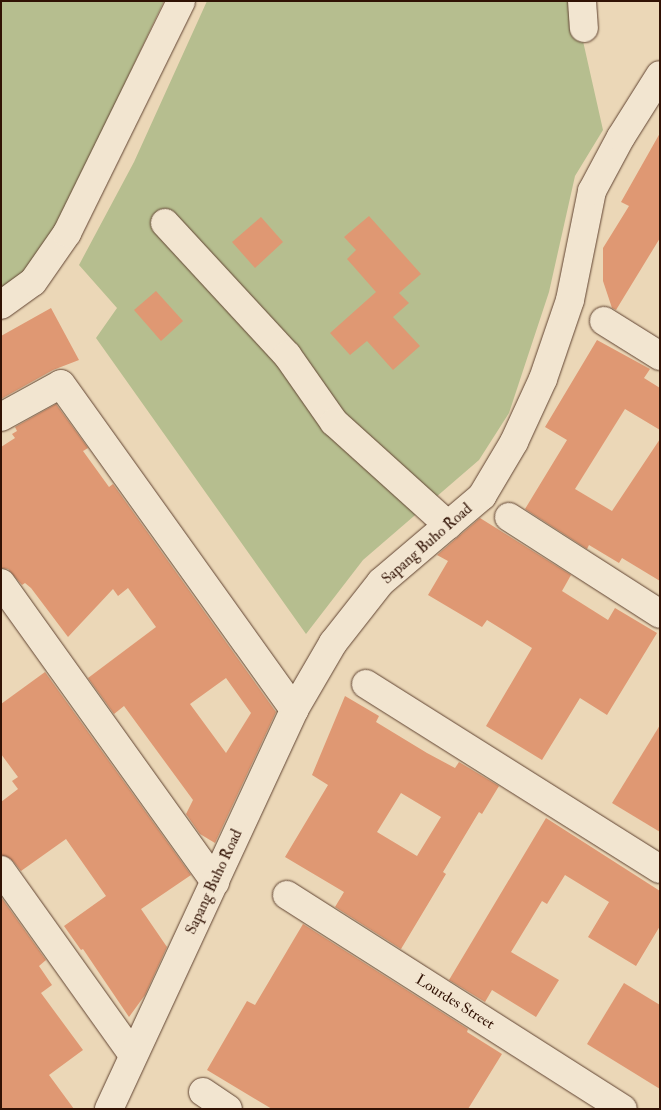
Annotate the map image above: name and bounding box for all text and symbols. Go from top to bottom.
street label: Sapang Buho Road [378,500,476,588]
street label: Sapang Buho Road [182,827,246,937]
street label: Lourdes Street [412,971,498,1033]

